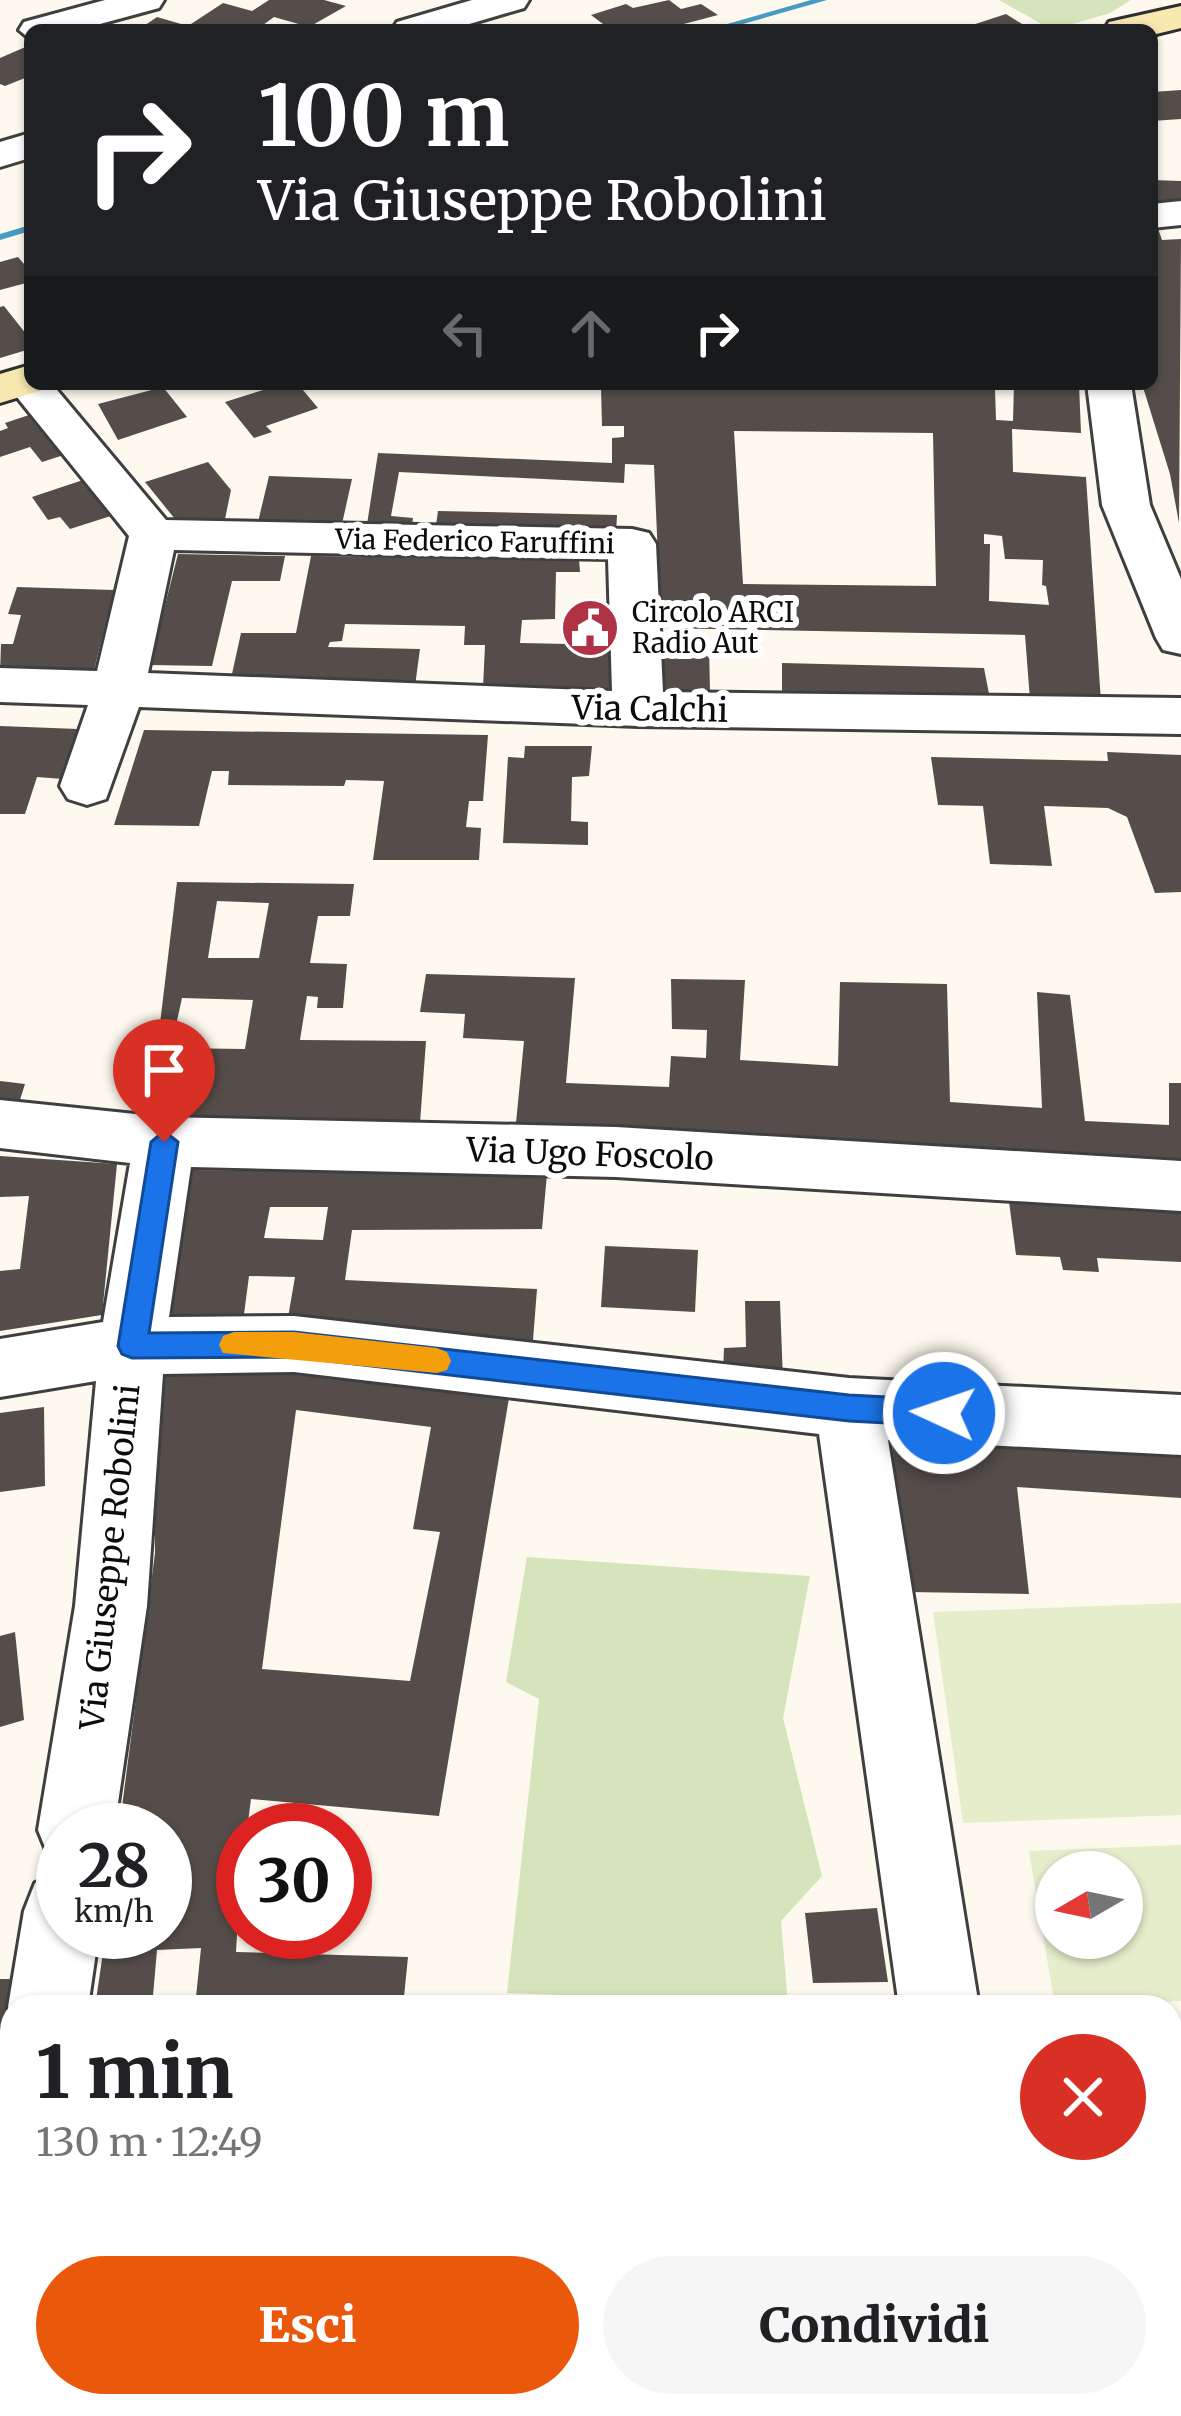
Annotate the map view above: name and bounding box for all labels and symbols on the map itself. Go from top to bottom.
street label: Via Federico Faruffini [334,522,615,560]
place label: Circolo ARCI Radio Aut [632,595,794,660]
public building icon: Circolo ARCI Radio Aut [559,597,621,659]
street label: Via Calchi [570,687,729,731]
pin [113,1019,215,1142]
street label: Via Ugo Foscolo [465,1129,714,1179]
position arrow [881,1350,1007,1476]
street label: Via Giuseppe Robolini [71,1382,149,1733]
speed limit sign: 30 [216,1803,372,1959]
north arrow [1035,1851,1143,1959]

